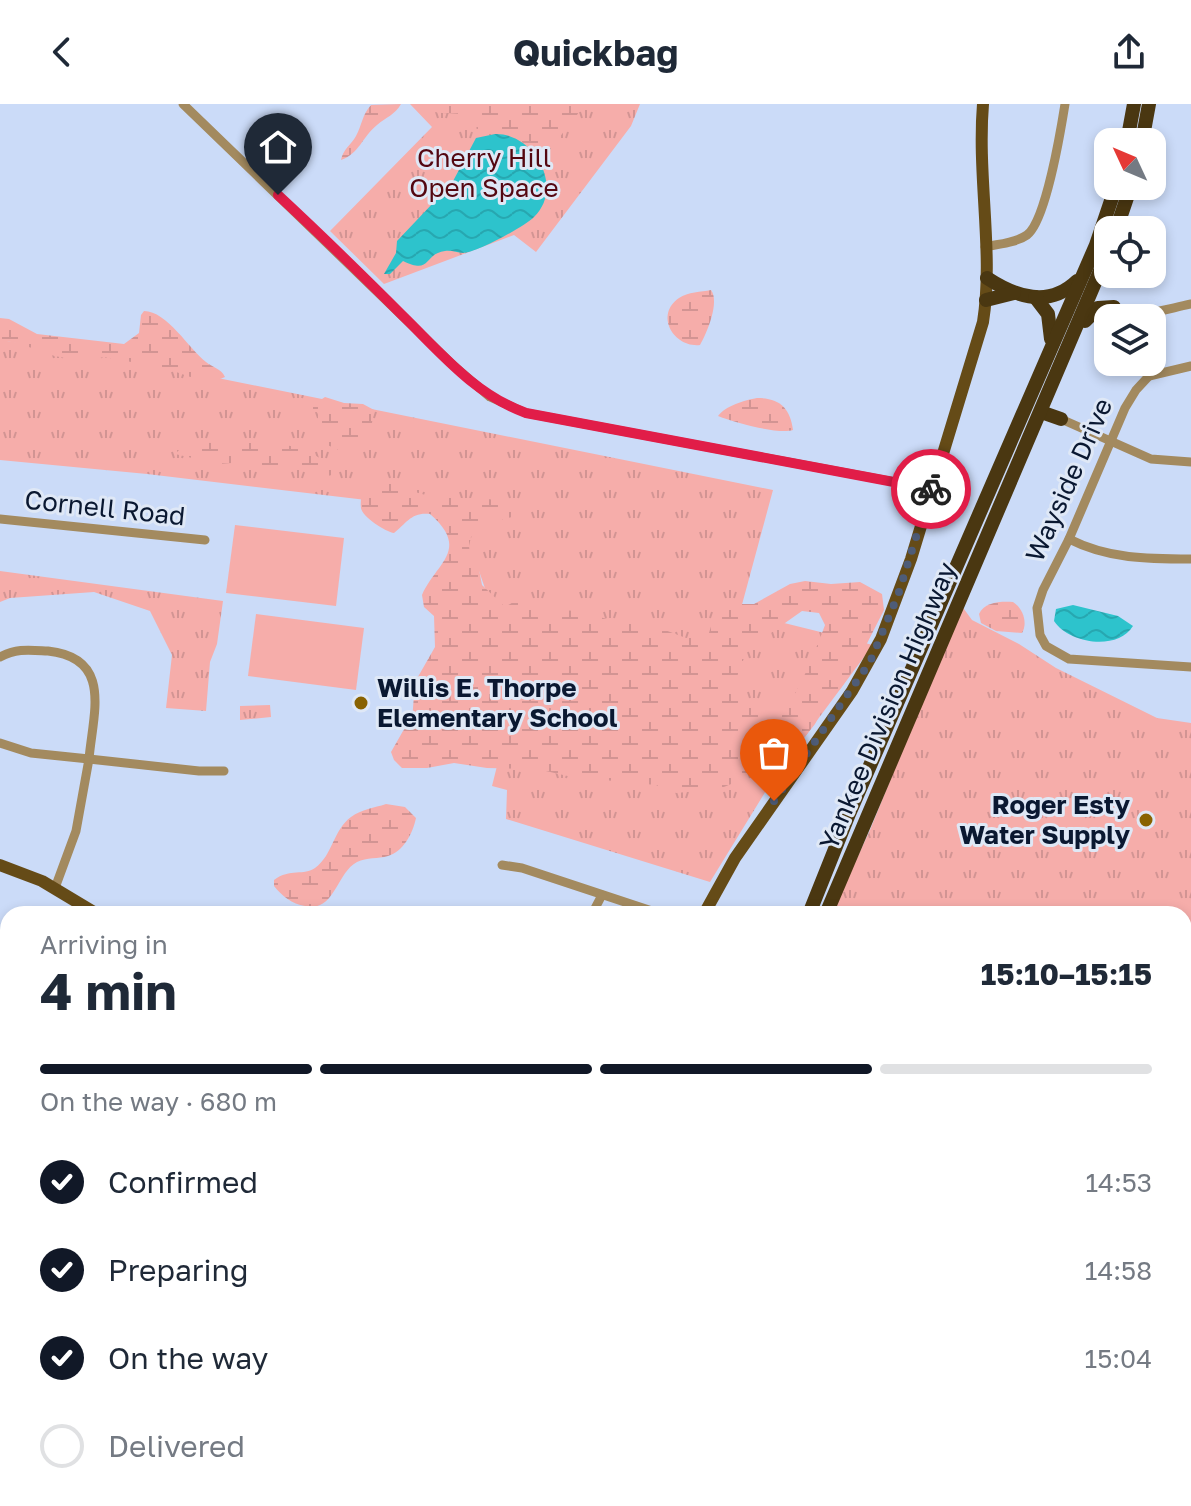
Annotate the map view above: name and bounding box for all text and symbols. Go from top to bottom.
icon: back [40,30,84,74]
icon: share [1107,30,1151,74]
text: Quickbag [513,31,678,74]
pin [244,113,312,195]
icon: home [256,125,300,169]
north arrow [1094,128,1166,200]
map controls [1094,128,1166,376]
park label: Cherry Hill Open Space [409,142,559,203]
button: locate [1094,216,1166,288]
button: layers [1094,304,1166,376]
street label: Wayside Drive [1019,393,1118,566]
courier [891,449,971,529]
icon: bike [909,467,953,511]
street label: Cornell Road [23,484,187,531]
street label: Yankee Division Highway [813,557,962,854]
place label: Willis E. Thorpe Elementary School [377,672,618,733]
marker: Willis E. Thorpe Elementary School [352,694,370,712]
pin [740,719,808,801]
icon: bag [752,731,796,775]
place label: Roger Esty Water Supply [959,789,1130,850]
marker: Roger Esty Water Supply [1137,811,1155,829]
text: Arriving in [40,929,168,960]
text: 15:10–15:15 [981,956,1152,992]
text: 4 min [40,959,177,1021]
text: On the way · 680 m [40,1086,277,1117]
icon: check [40,1160,84,1204]
text: Confirmed [108,1164,258,1200]
text: 14:53 [1085,1167,1152,1198]
icon: check [40,1248,84,1292]
text: Preparing [108,1252,249,1288]
text: 14:58 [1085,1255,1152,1286]
icon: check [40,1336,84,1380]
text: On the way [108,1340,268,1376]
text: 15:04 [1085,1343,1152,1374]
text: Delivered [108,1428,245,1464]

